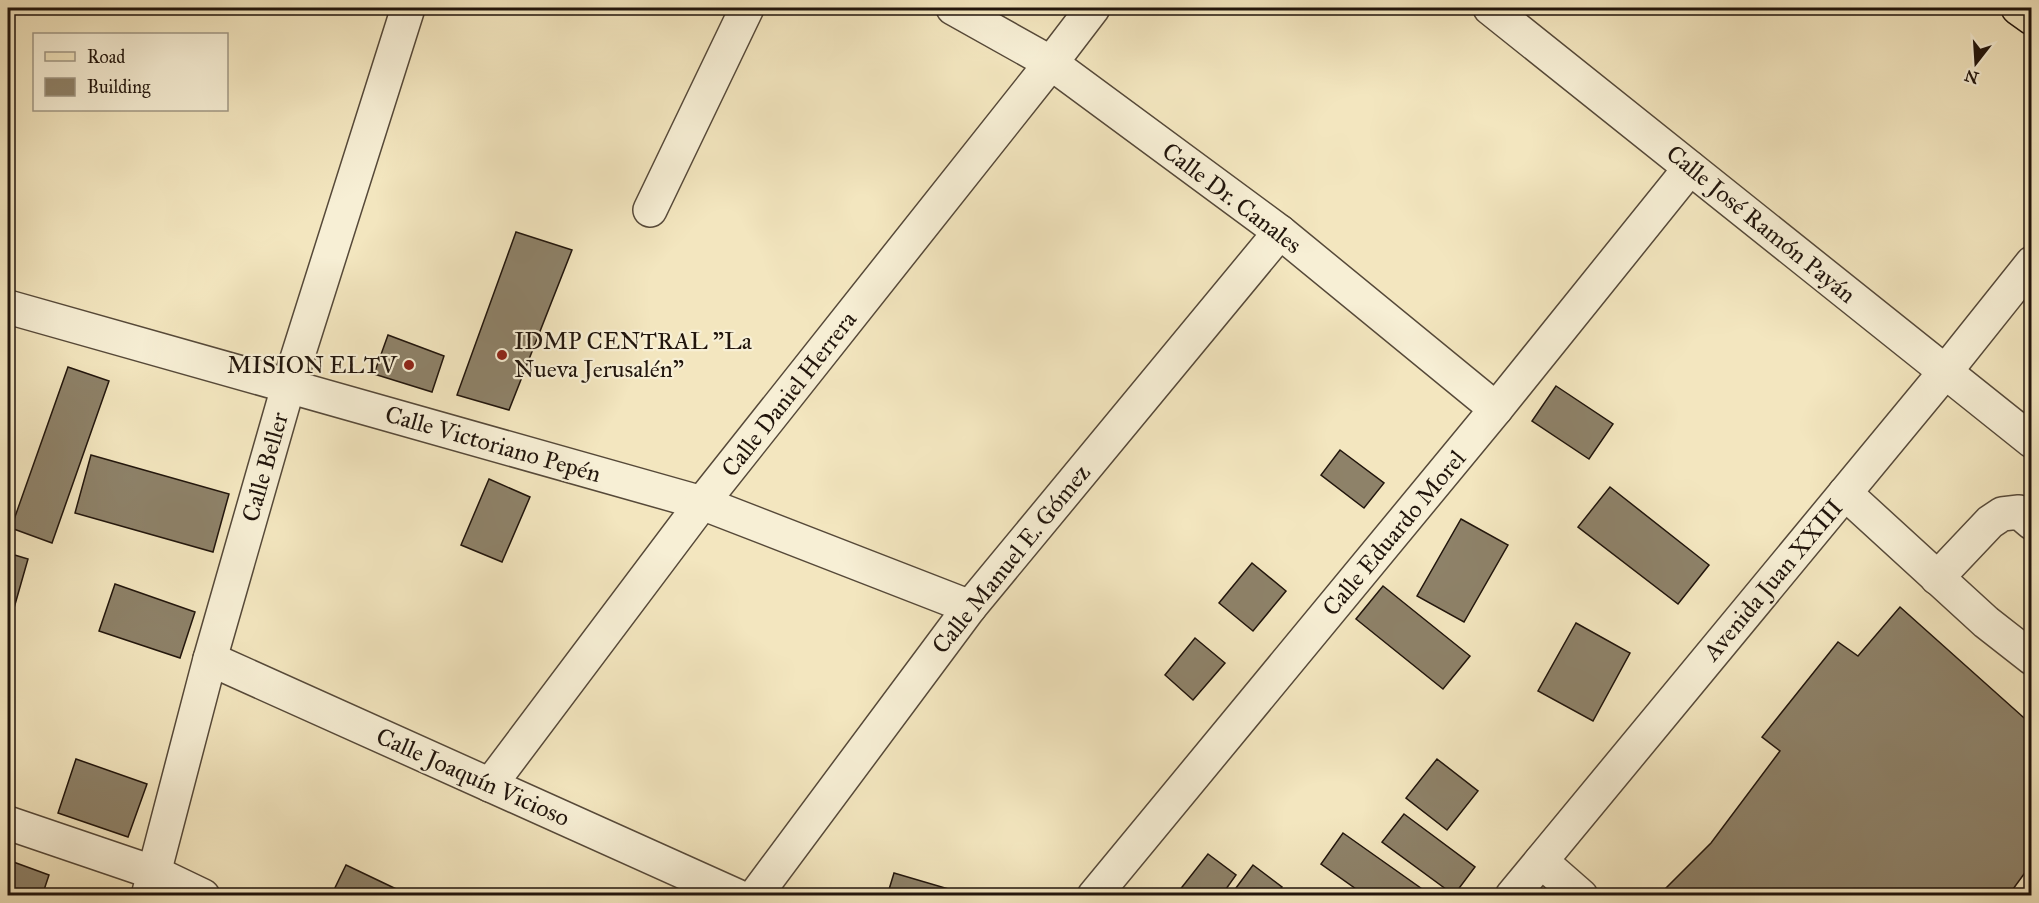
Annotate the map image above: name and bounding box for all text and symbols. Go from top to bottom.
legend [33,33,228,111]
north arrow [1946,33,2006,93]
text: Road [87,46,125,68]
text: N [1962,66,1981,88]
text: Building [87,76,151,99]
street label: Calle Dr. Canales [1156,136,1308,260]
street label: Calle José Ramón Payán [1660,138,1862,310]
street label: Calle Daniel Herrera [715,304,864,483]
place label: IDMP CENTRAL "La Nueva Jerusalén" [514,326,753,384]
marker: IDMP CENTRAL "La Nueva Jerusalén" [495,348,509,362]
place label: MISION ELTV [227,350,398,380]
marker: MISION ELTV [402,358,416,372]
street label: Calle Victoriano Pepén [382,399,604,489]
street label: Calle Beller [235,409,295,525]
street label: Calle Eduardo Morel [1316,444,1472,622]
street label: Calle Manuel E. Gómez [925,458,1097,660]
street label: Avenida Juan XXIII [1696,493,1849,668]
street label: Calle Joaquín Vicioso [372,721,574,833]

